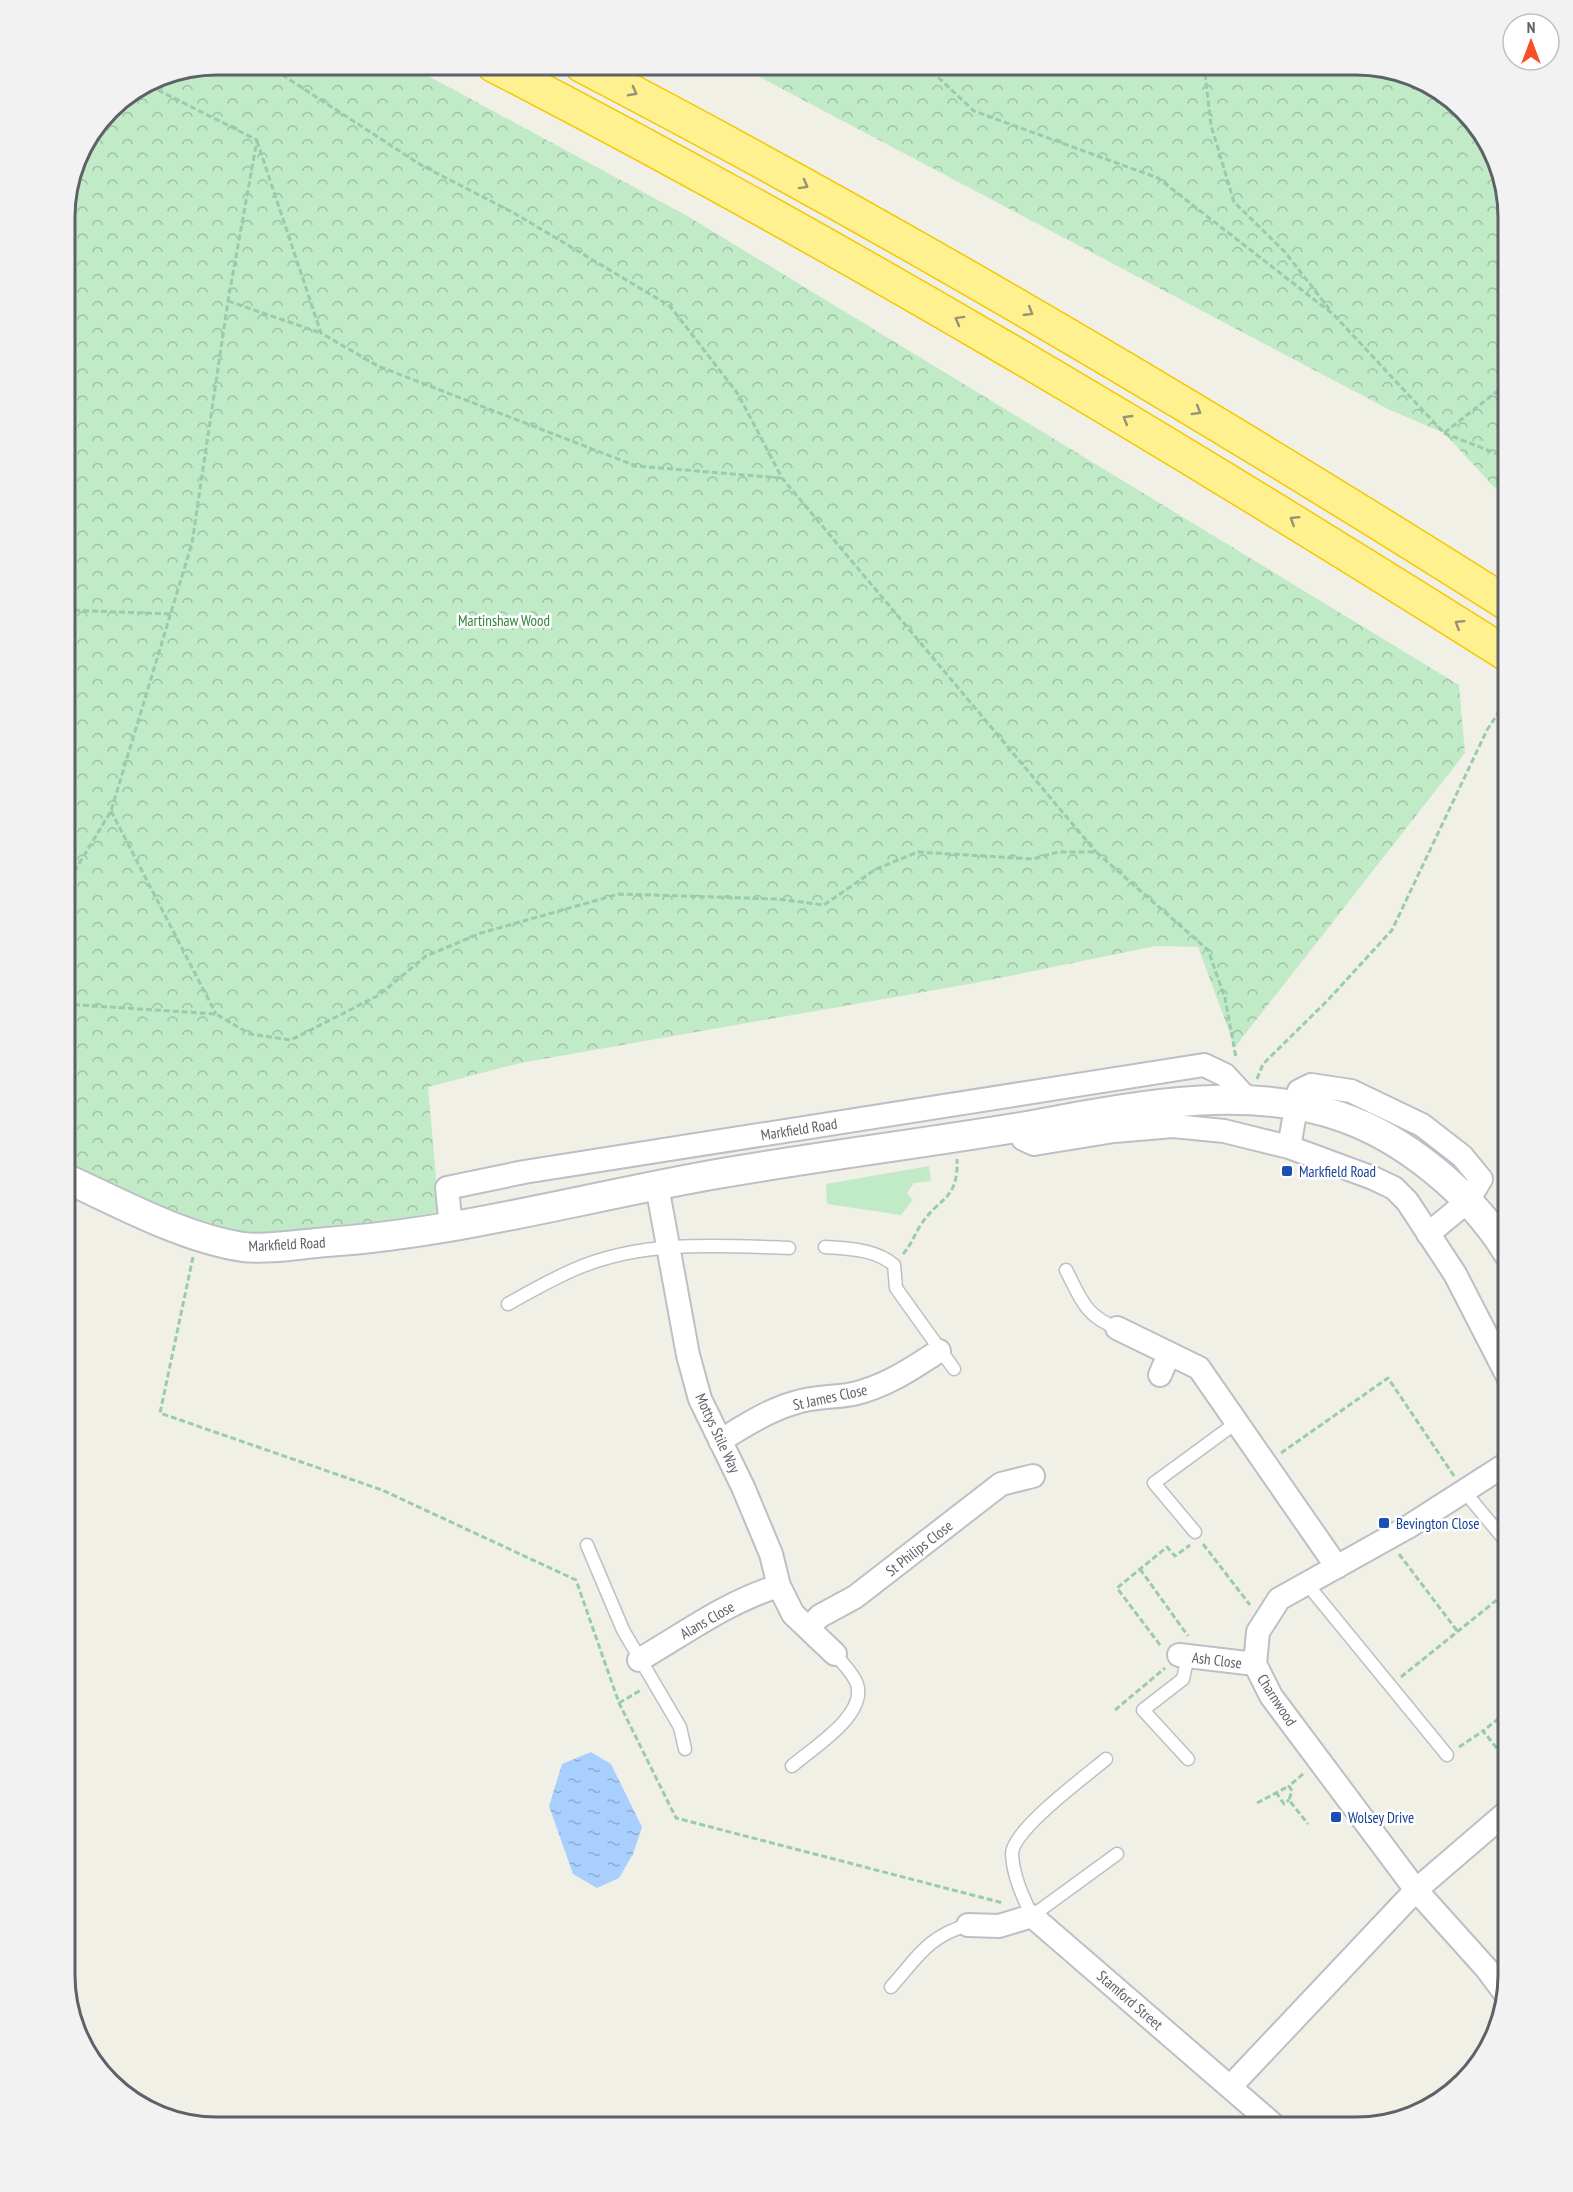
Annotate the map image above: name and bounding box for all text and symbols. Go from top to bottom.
north arrow [1501,12,1561,72]
text: N [1527,17,1535,37]
one-way arrow [627,85,638,96]
one-way arrow [798,178,809,189]
one-way arrow [1023,304,1033,316]
one-way arrow [955,316,965,327]
one-way arrow [1191,404,1201,416]
one-way arrow [1123,415,1133,427]
one-way arrow [1290,515,1300,527]
park label: Martinshaw Wood [458,611,550,630]
one-way arrow [1455,619,1465,631]
street label: Markfield Road [759,1114,839,1144]
place label: Markfield Road [1299,1162,1376,1181]
marker: Markfield Road [1280,1164,1294,1178]
street label: Markfield Road [248,1232,326,1256]
street label: St James Close [791,1380,869,1414]
street label: Mottys Stile Way [691,1390,745,1476]
place label: Bevington Close [1396,1514,1480,1533]
street label: St Philips Close [882,1516,956,1580]
marker: Bevington Close [1377,1516,1391,1530]
street label: Alans Close [676,1597,738,1643]
street label: Ash Close [1191,1648,1243,1672]
street label: Charnwood [1253,1670,1301,1730]
place label: Wolsey Drive [1348,1808,1414,1827]
marker: Wolsey Drive [1329,1810,1343,1824]
street label: Stamford Street [1093,1966,1167,2034]

